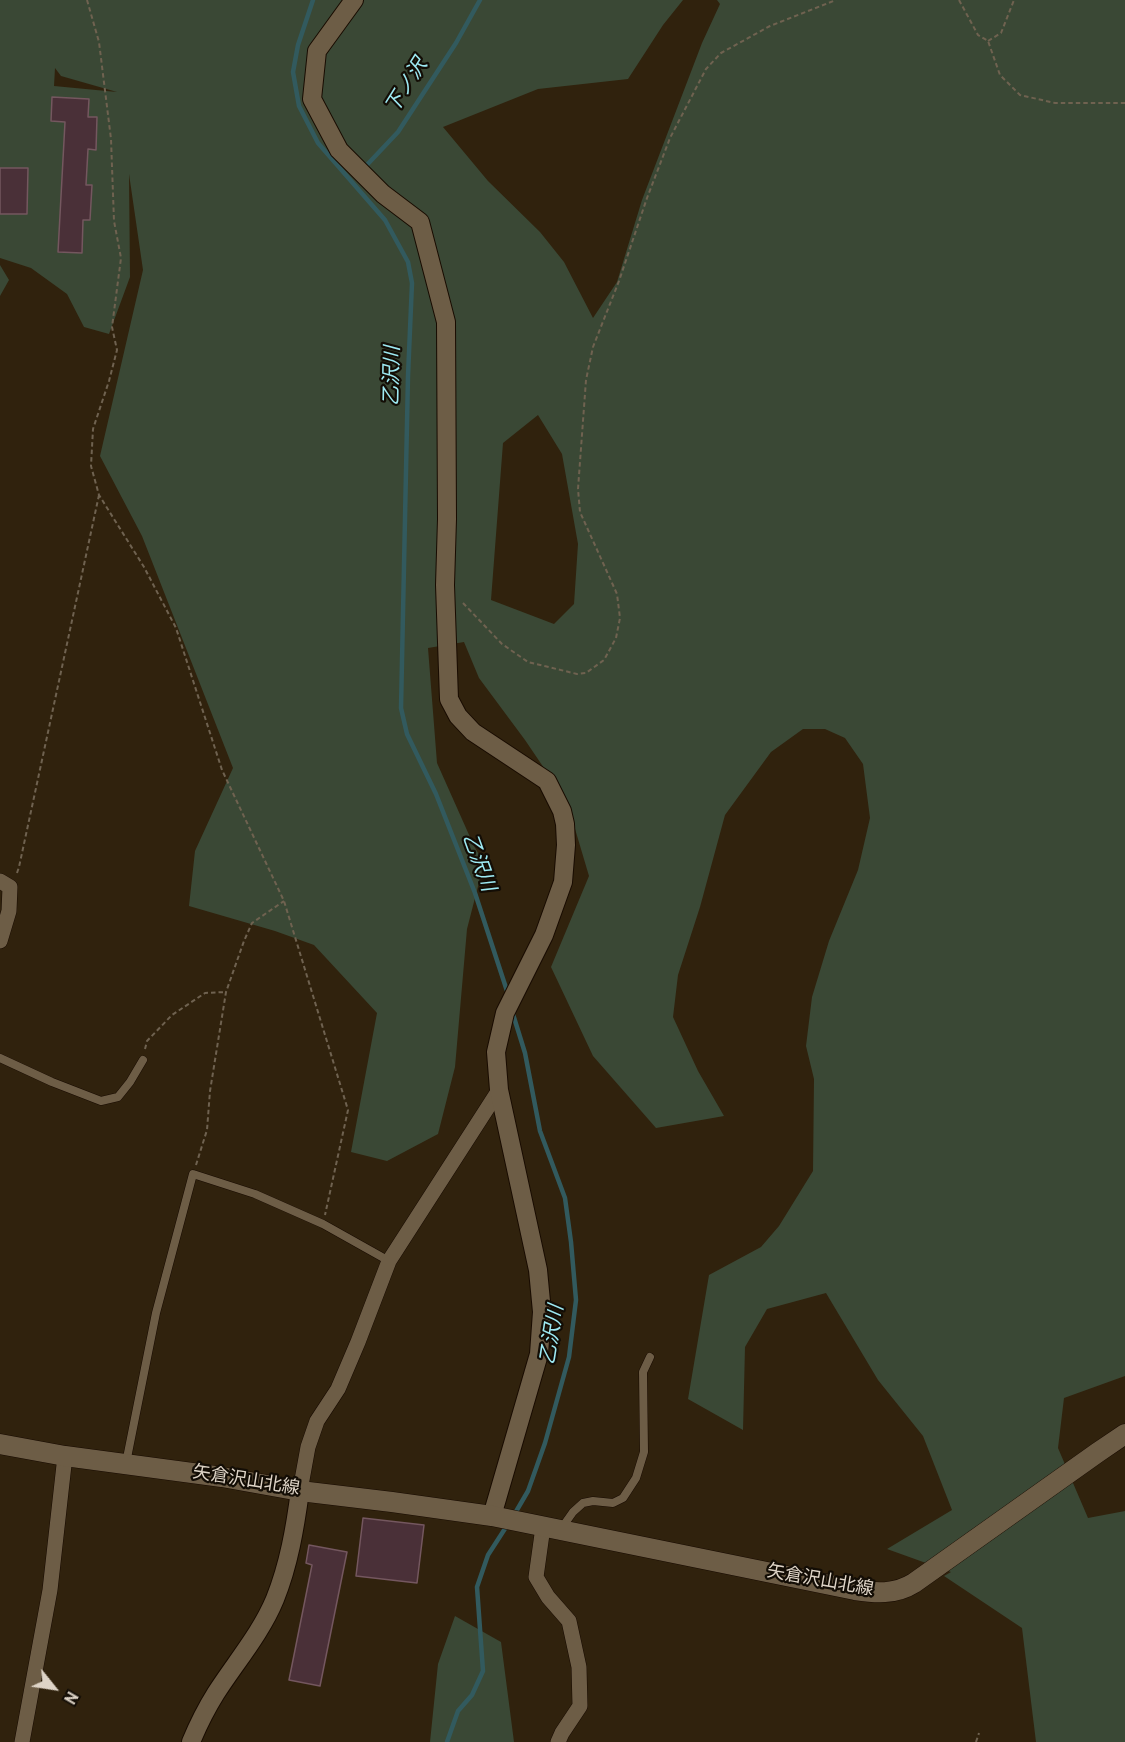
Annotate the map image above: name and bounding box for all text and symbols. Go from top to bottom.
water label: 下ノ沢 [382,55,434,119]
water label: 乙沢川 [381,346,407,406]
water label: 乙沢川 [455,831,499,895]
water label: 乙沢川 [537,1303,571,1367]
street label: 矢倉沢山北線 [191,1463,301,1501]
street label: 矢倉沢山北線 [765,1562,875,1602]
north arrow [24,1658,84,1718]
text: N [58,1687,81,1707]

